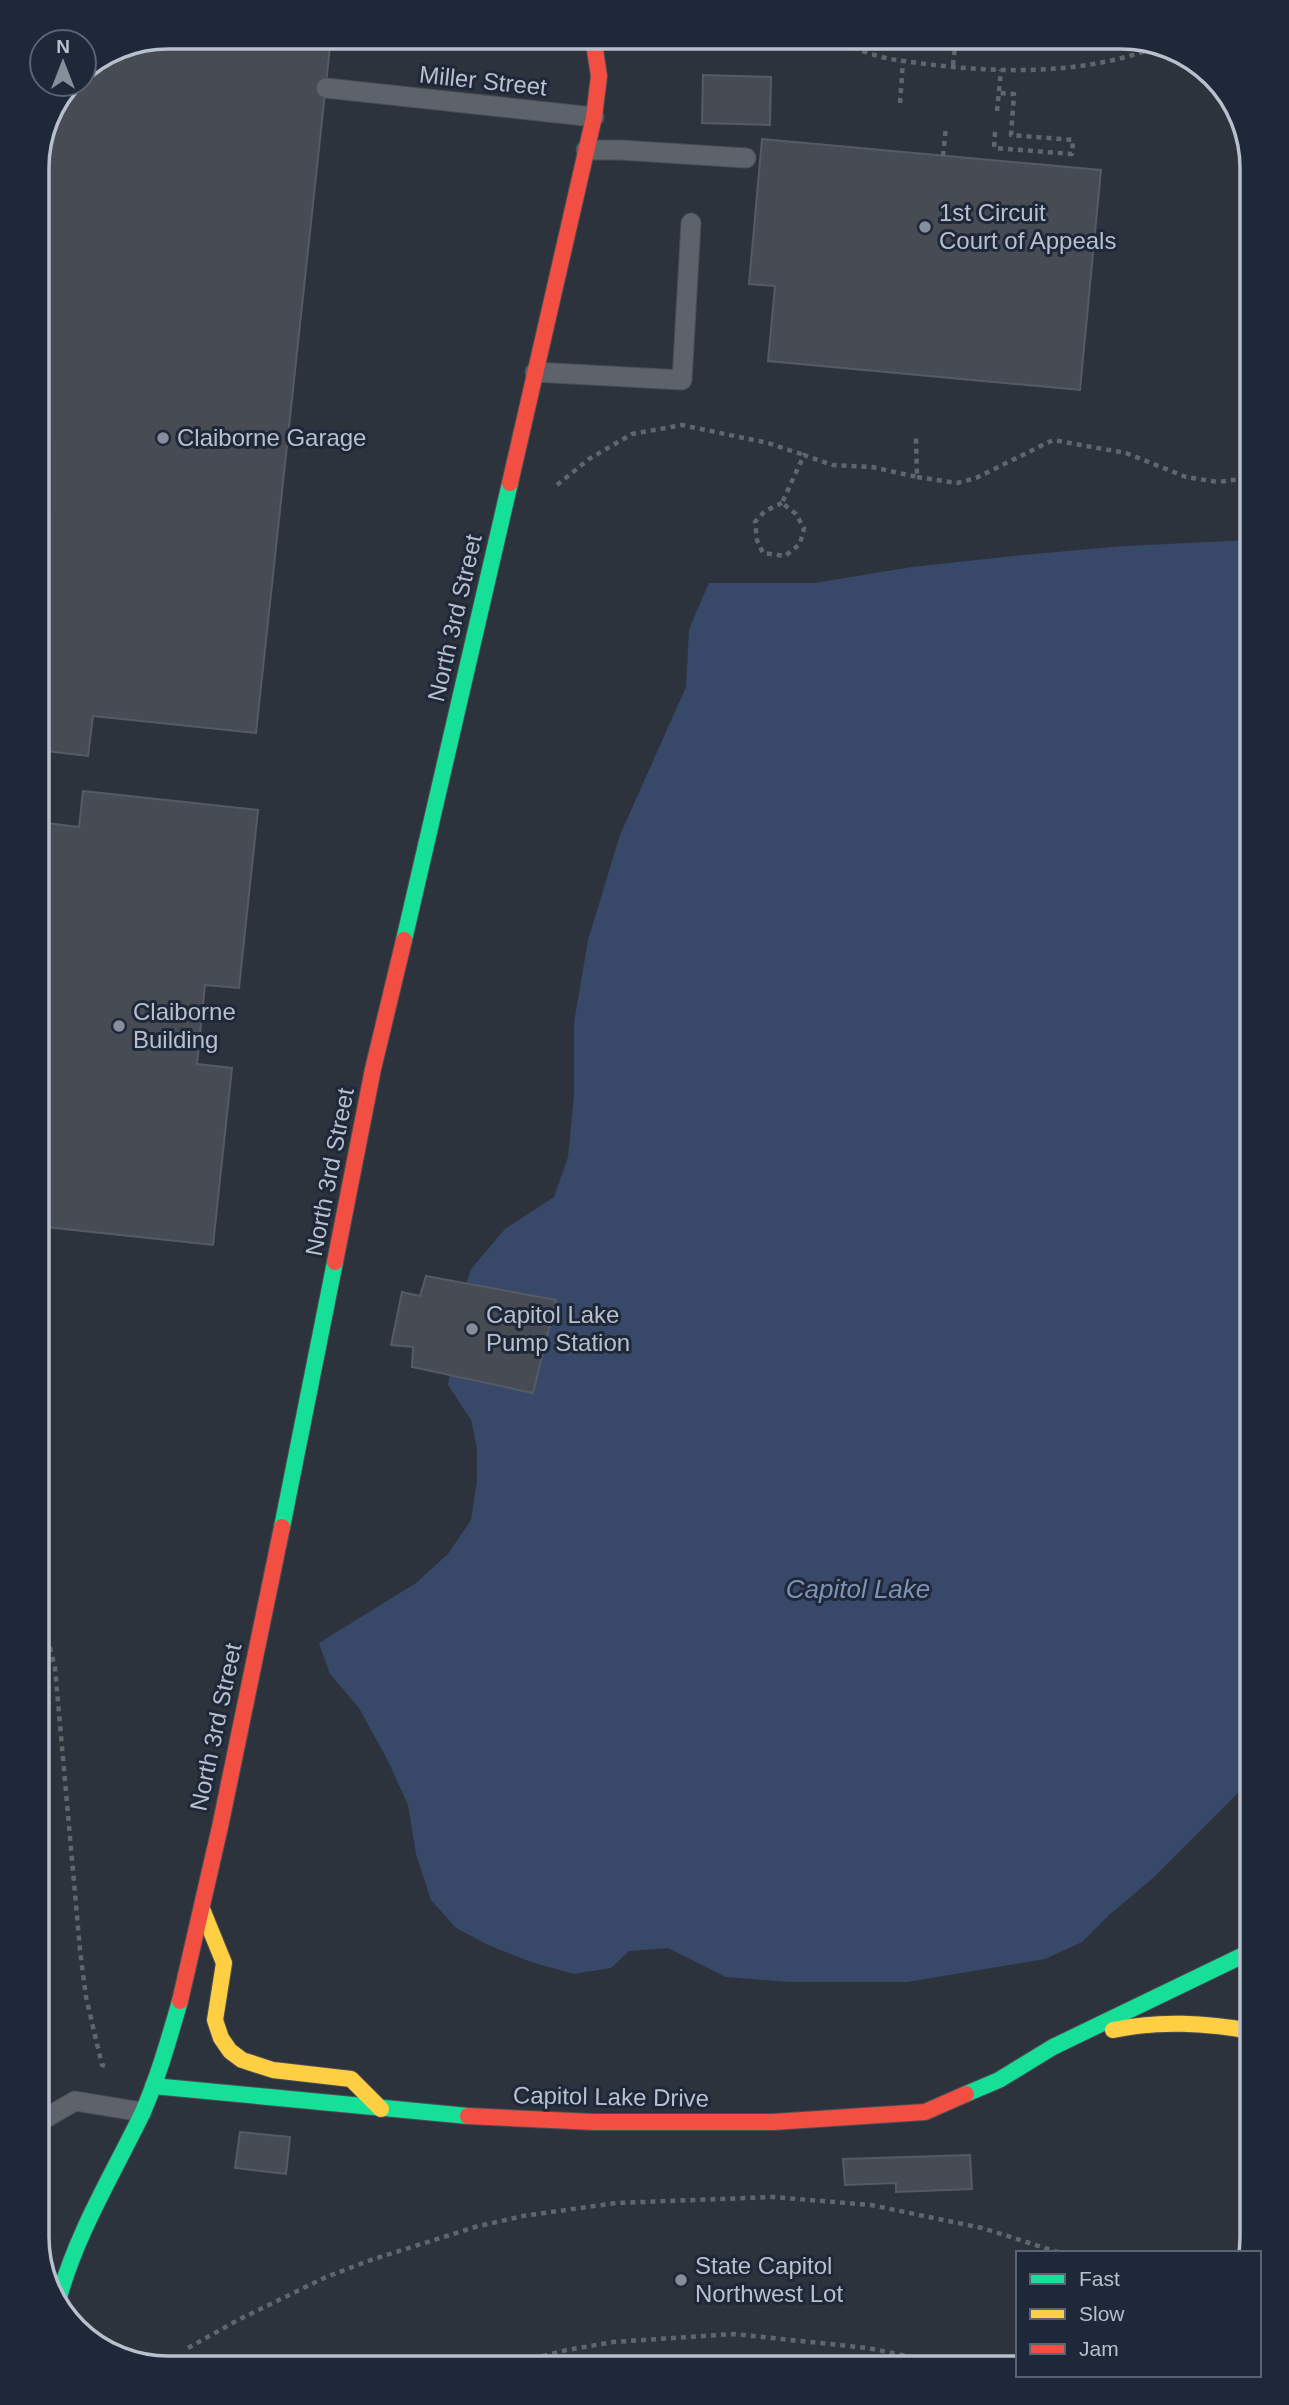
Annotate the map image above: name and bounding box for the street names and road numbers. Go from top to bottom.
street label: Miller Street [418,60,548,101]
street label: North 3rd Street [422,531,487,704]
street label: North 3rd Street [300,1085,359,1258]
street label: North 3rd Street [185,1640,247,1813]
street label: Capitol Lake Drive [513,2081,709,2112]

